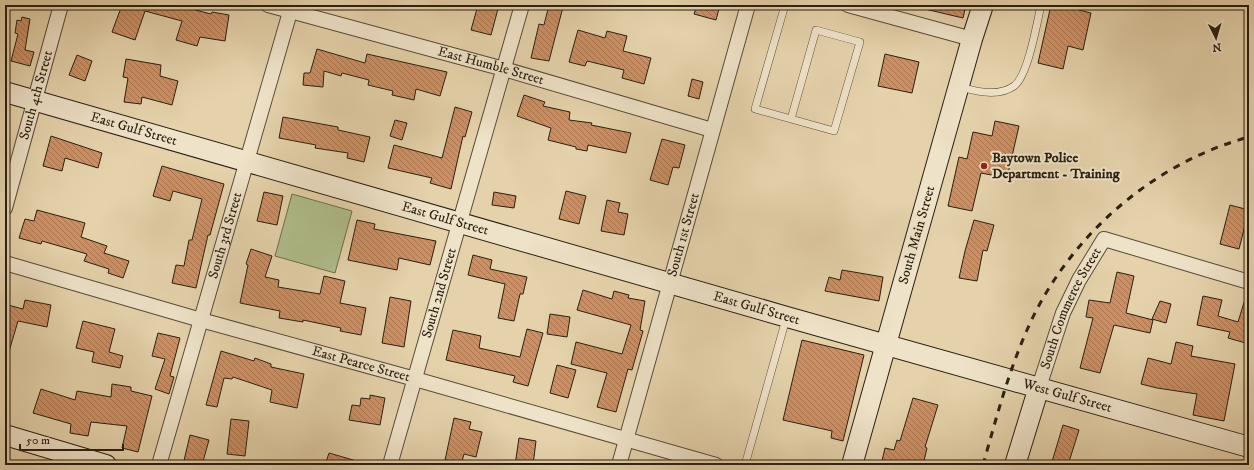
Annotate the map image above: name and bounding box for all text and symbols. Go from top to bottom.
north arrow [1196,18,1236,58]
text: N [1212,40,1222,54]
street label: East Humble Street [436,42,547,89]
street label: South 4th Street [15,48,57,142]
street label: East Gulf Street [88,108,180,150]
place label: Baytown Police Department - Training [992,149,1121,183]
marker: Baytown Police Department - Training [979,161,989,171]
street label: South Main Street [894,183,939,286]
street label: South 3rd Street [204,190,247,281]
street label: South 1st Street [663,190,704,279]
street label: East Gulf Street [400,198,491,240]
street label: South Commerce Street [1036,244,1106,372]
street label: South 2nd Street [418,245,461,340]
street label: East Gulf Street [711,287,802,329]
street label: East Pearce Street [310,342,412,386]
street label: West Gulf Street [1020,375,1114,417]
scale bar [20,426,123,452]
text: 50 m [26,433,50,448]

